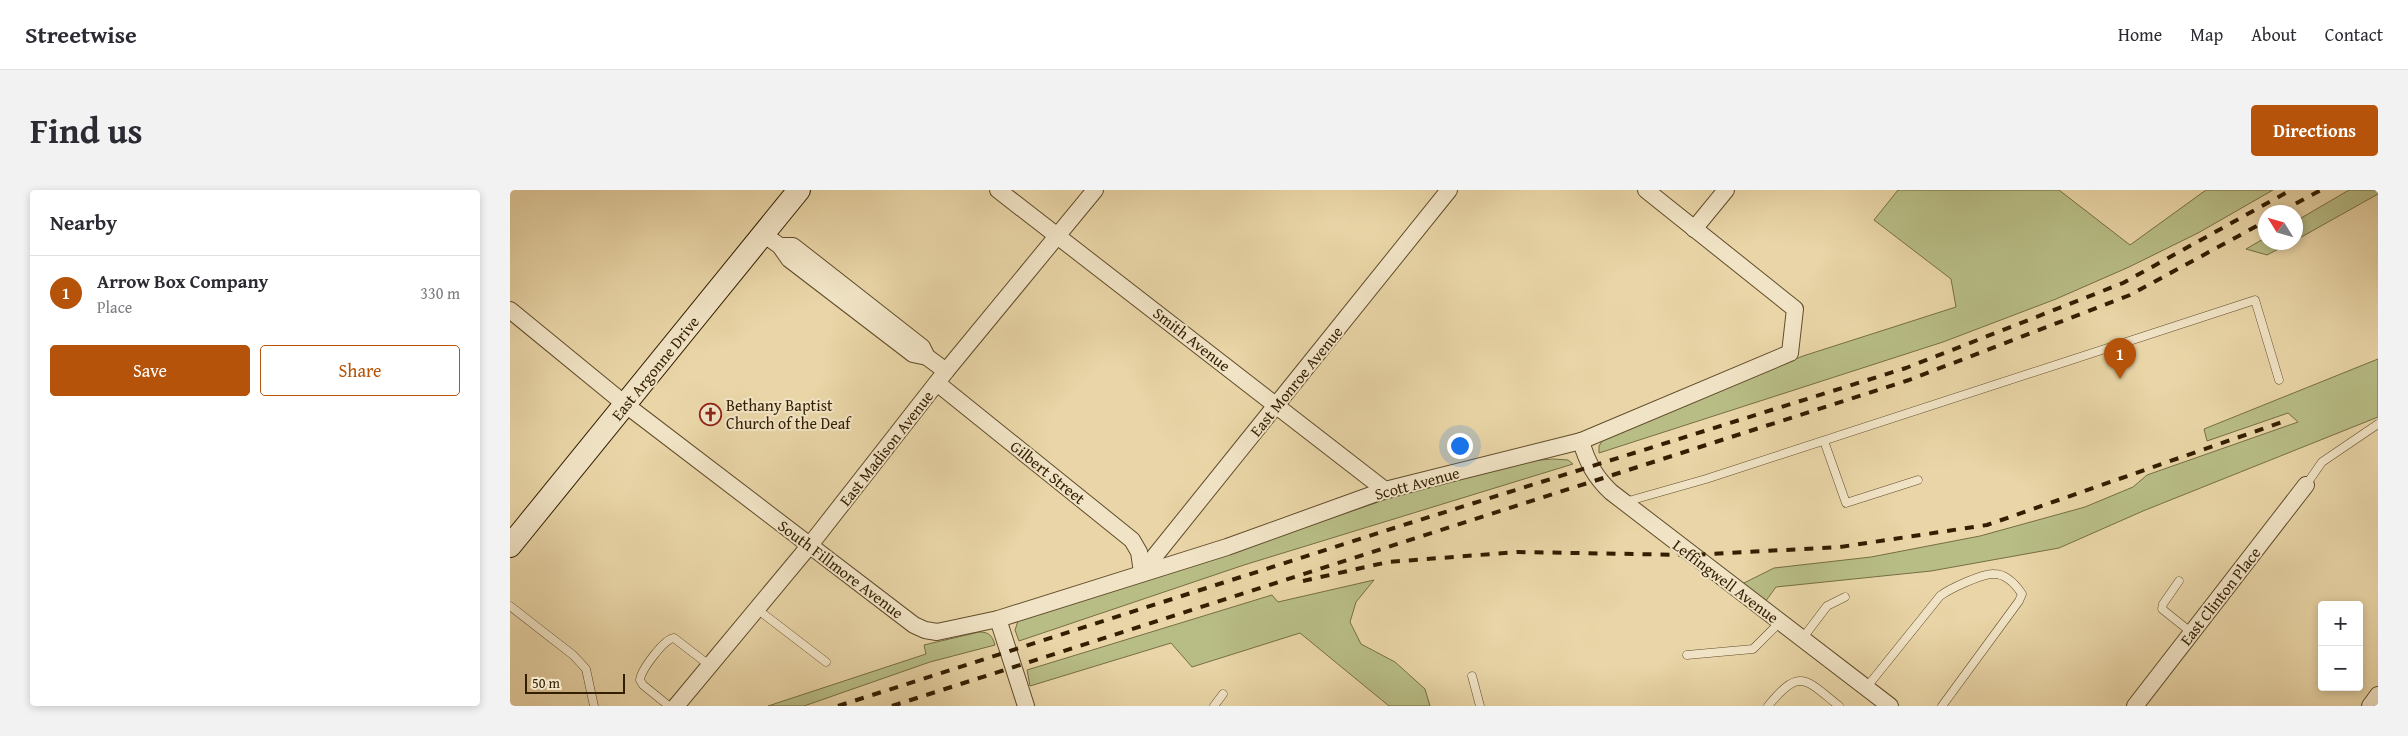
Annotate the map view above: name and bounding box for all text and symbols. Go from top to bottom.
text: Streetwise [25,17,137,52]
text: Home [2118,21,2162,48]
text: Map [2190,21,2223,48]
text: About [2251,21,2297,48]
text: Contact [2325,21,2383,48]
text: Find us [30,105,143,156]
button: Directions [2251,105,2378,156]
north arrow [2258,205,2303,250]
text: Nearby [50,207,117,238]
text: Arrow Box Company [97,267,268,295]
text: 1 [62,281,70,305]
text: 330 m [420,281,460,305]
text: Place [97,295,132,319]
street label: Smith Avenue [1148,301,1236,377]
street label: East Argonne Drive [605,311,705,425]
street label: East Monroe Avenue [1244,321,1348,441]
pin: 1 [2104,338,2136,379]
button: Save [50,345,250,396]
button: Share [260,345,460,396]
street label: East Madison Avenue [833,385,939,511]
place label: Bethany Baptist Church of the Deaf [726,393,852,435]
church icon: Bethany Baptist Church of the Deaf [698,402,722,426]
your location [1447,433,1473,459]
street label: Gilbert Street [1005,434,1091,510]
street label: Scott Avenue [1372,460,1462,506]
street label: South Fillmore Avenue [773,514,909,624]
street label: Leffingwell Avenue [1668,533,1784,629]
street label: East Clinton Place [2174,542,2266,650]
map controls [2318,601,2363,691]
button: + [2318,601,2363,646]
button: − [2318,646,2363,691]
scale bar [525,671,625,694]
text: 50 m [532,673,560,693]

